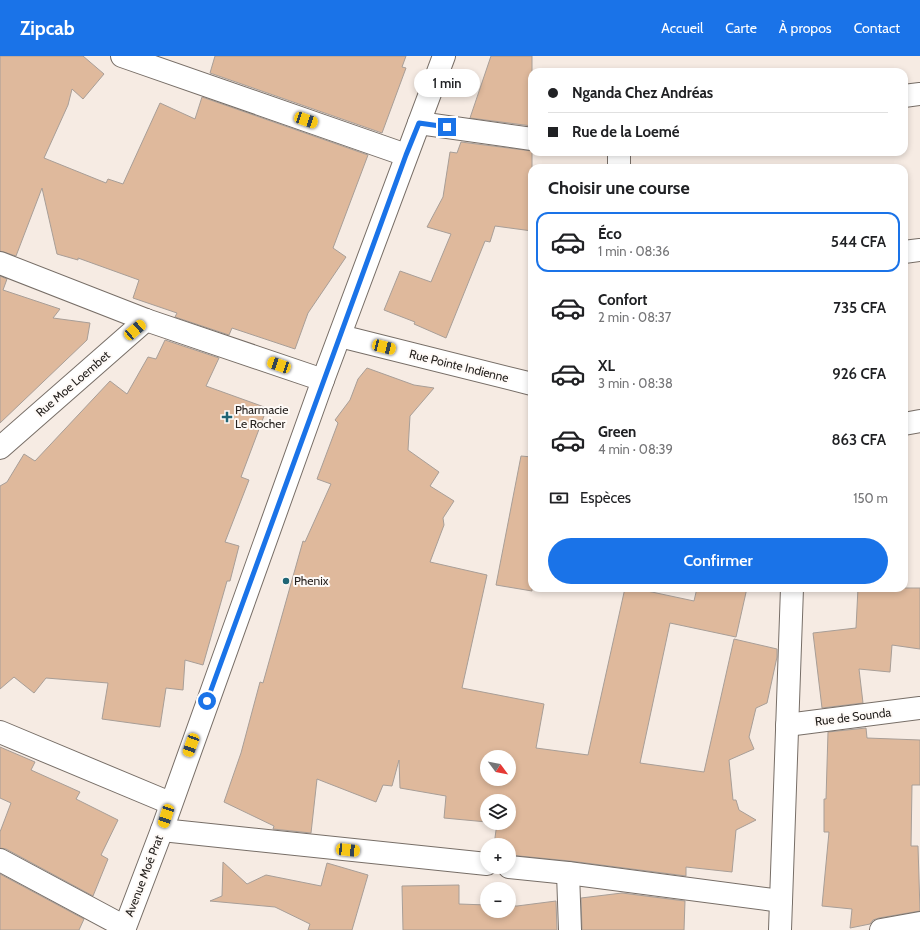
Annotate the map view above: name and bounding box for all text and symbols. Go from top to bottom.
text: Zipcab [20,17,75,40]
text: Accueil [661,19,703,37]
text: Carte [725,19,757,37]
text: À propos [779,19,832,37]
text: Contact [854,19,900,37]
callout: 1 min [414,69,480,97]
text: 1 min [432,75,462,91]
text: Nganda Chez Andréas [572,84,713,102]
car [293,110,319,130]
route end [438,118,456,136]
text: Rue de la Loemé [572,123,679,141]
text: Choisir une course [548,177,690,199]
icon: car [550,224,586,260]
text: Éco [598,225,622,243]
text: 544 CFA [831,233,886,251]
text: 1 min · 08:36 [598,243,670,259]
icon: car [550,290,586,326]
text: Confort [598,291,647,309]
text: 735 CFA [833,299,886,317]
text: 2 min · 08:37 [598,309,671,325]
car [122,318,148,342]
car [371,338,397,356]
street label: Rue Pointe Indienne [408,346,510,385]
street label: Rue Moe Loembet [33,347,113,420]
car [266,355,292,375]
icon: car [550,356,586,392]
text: XL [598,357,615,375]
text: 926 CFA [832,365,886,383]
text: 3 min · 08:38 [598,375,673,391]
place label: Pharmacie Le Rocher [235,402,288,431]
marker: Pharmacie Le Rocher [222,412,232,422]
icon: car [550,422,586,458]
text: Green [598,423,636,441]
text: 863 CFA [831,431,886,449]
text: 4 min · 08:39 [598,441,673,457]
icon: cash [548,487,570,509]
text: Espèces [580,489,631,507]
text: 150 m [853,490,888,506]
button: Confirmer [548,538,888,584]
place label: Phenix [294,573,329,588]
marker: Phenix [281,576,291,586]
route start [198,692,216,710]
street label: Rue de Sounda [814,704,892,729]
car [181,732,201,758]
north arrow [480,750,516,786]
map controls [480,750,516,918]
button: layers [480,794,516,830]
car [157,803,175,829]
street label: Avenue Moé Prat [121,833,166,919]
button: + [480,838,516,874]
car [335,843,361,857]
button: − [480,882,516,918]

